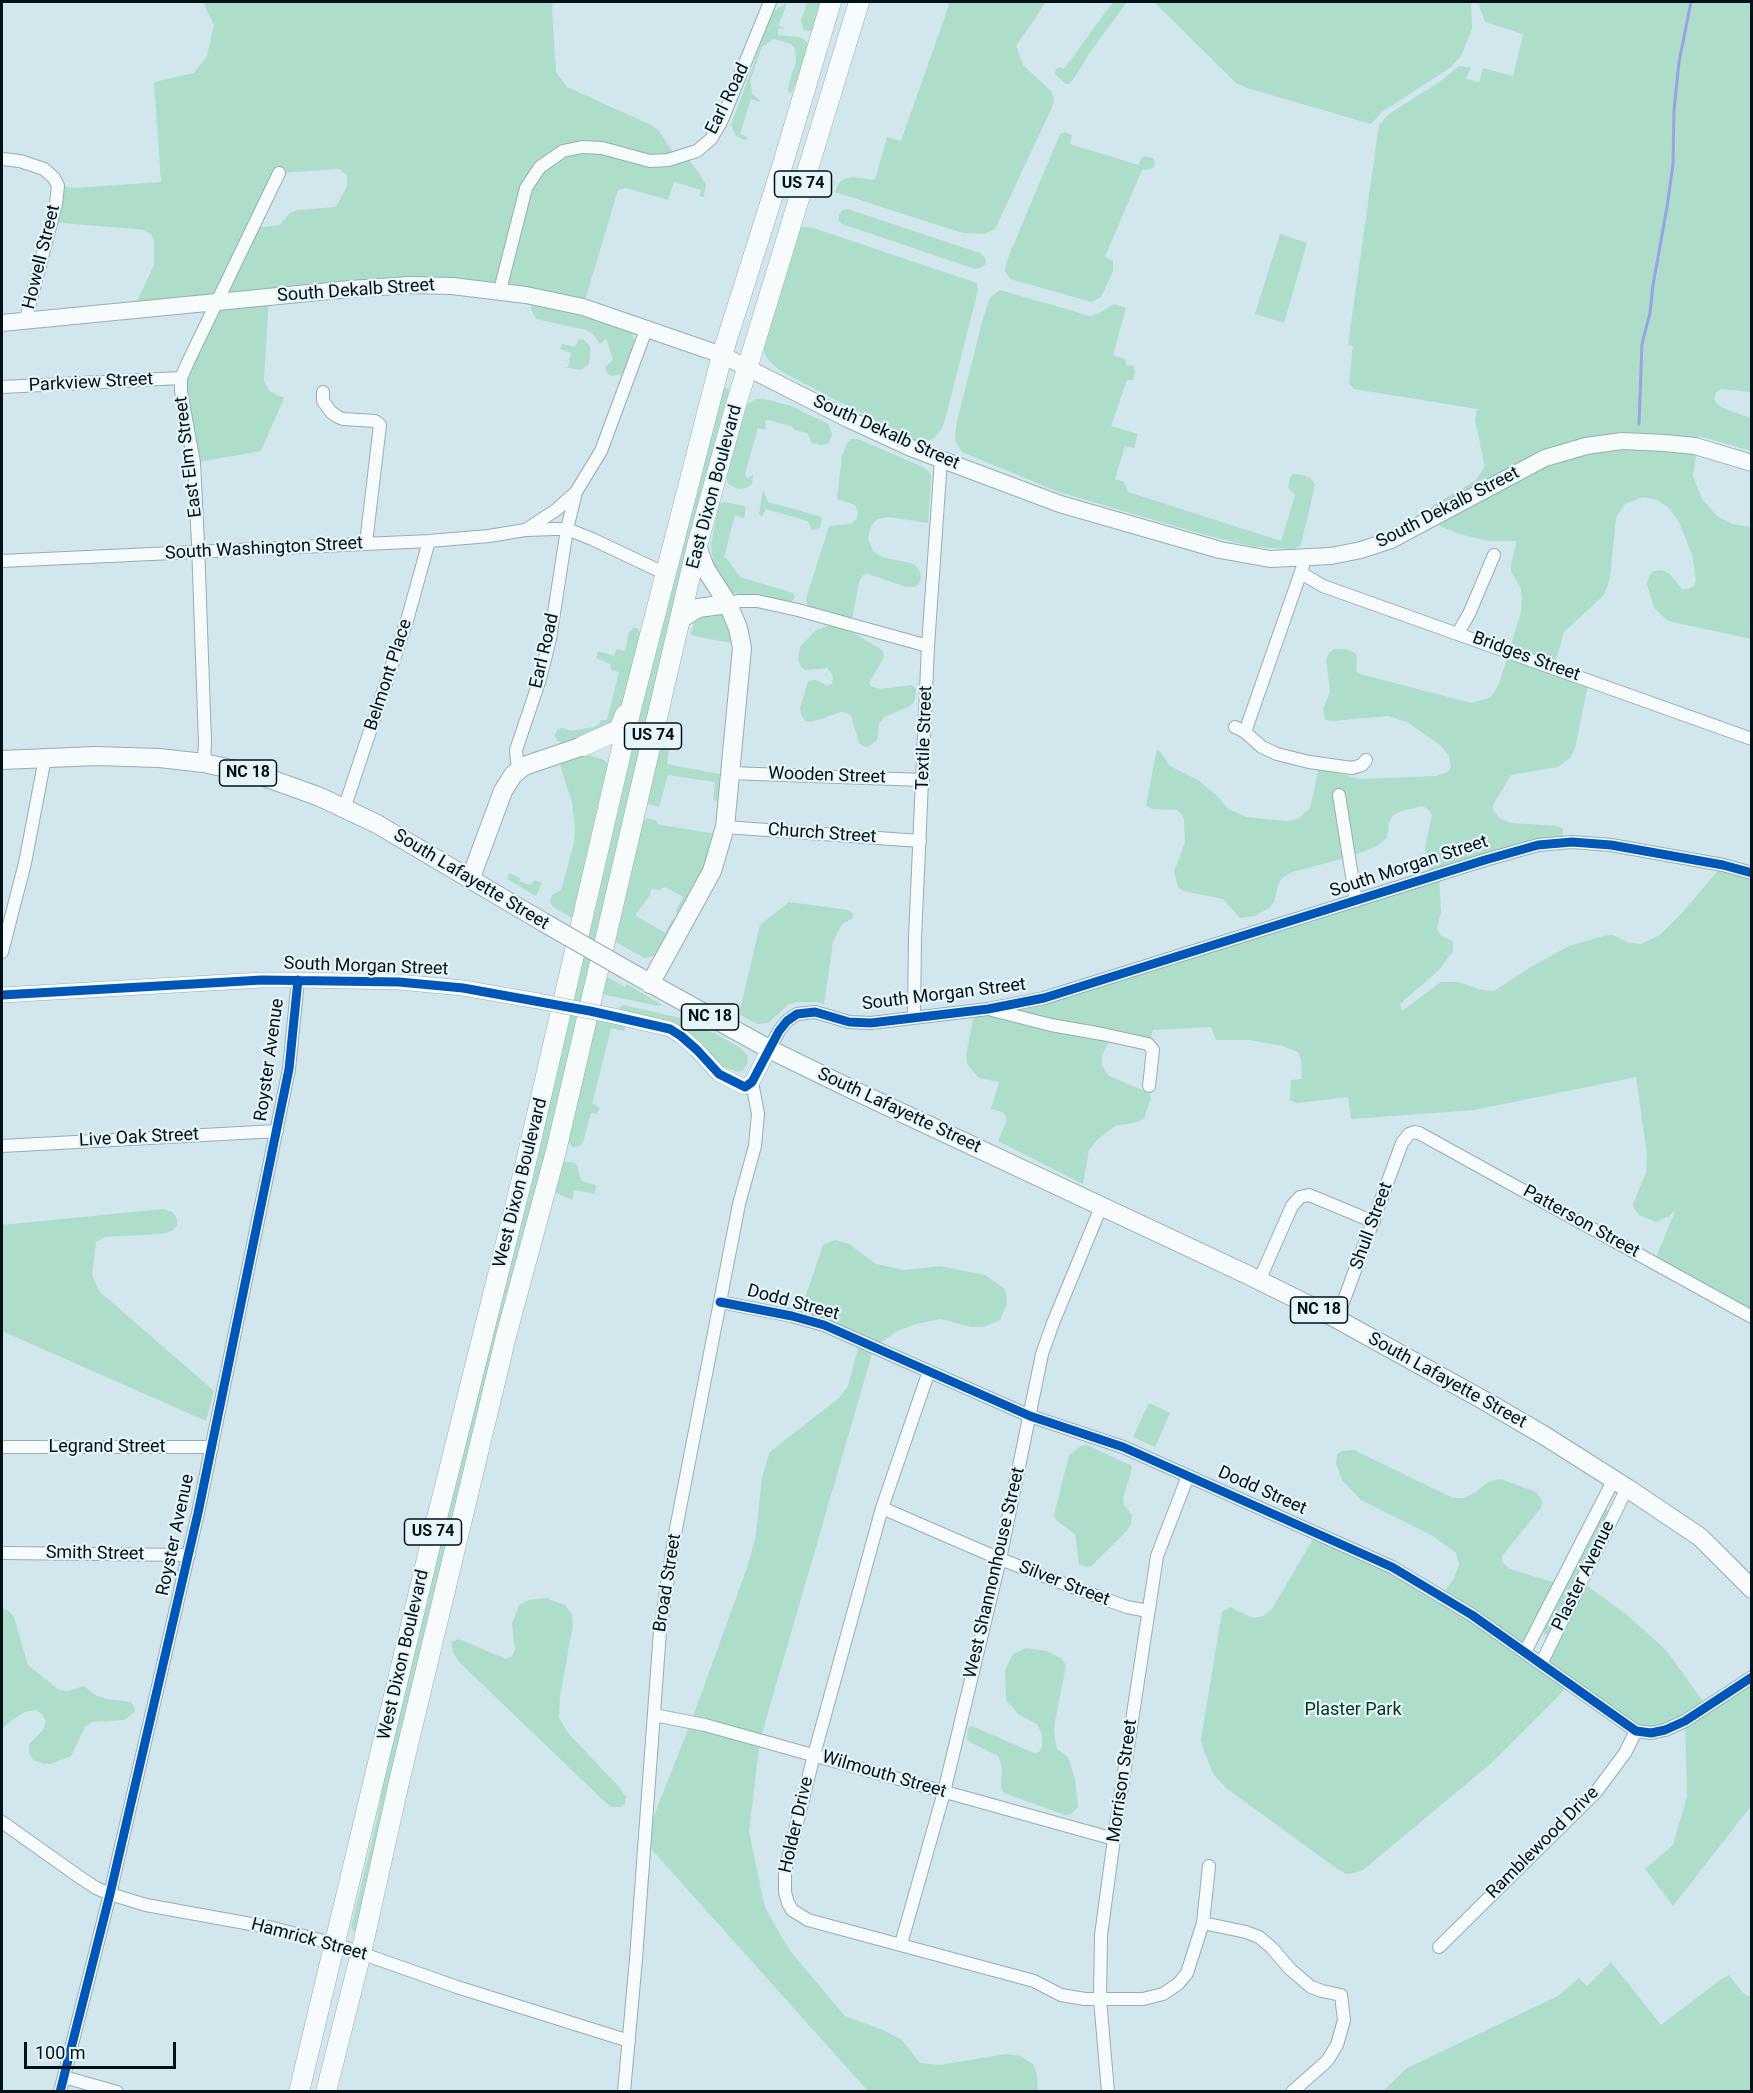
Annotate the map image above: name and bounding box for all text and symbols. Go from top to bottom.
street label: Earl Road [702,60,754,138]
road number: US 74 [774,171,832,197]
street label: Howell Street [19,203,65,311]
street label: South Dekalb Street [277,275,435,307]
street label: Parkview Street [28,369,154,397]
street label: South Dekalb Street [810,391,962,475]
street label: East Elm Street [171,395,207,519]
street label: East Dixon Boulevard [683,403,747,571]
street label: South Dekalb Street [1373,463,1523,553]
street label: South Washington Street [165,533,363,565]
street label: Earl Road [526,611,564,691]
street label: Belmont Place [361,617,417,733]
street label: Bridges Street [1469,628,1583,686]
street label: Textile Street [912,685,938,791]
road number: US 74 [624,723,682,749]
road number: NC 18 [220,760,276,786]
street label: Wooden Street [768,763,886,789]
street label: Church Street [767,819,877,849]
street label: South Lafayette Street [389,825,553,935]
street label: South Morgan Street [1327,831,1491,903]
street label: South Morgan Street [283,953,449,981]
street label: South Morgan Street [861,974,1027,1016]
street label: Royster Avenue [251,997,289,1123]
road number: NC 18 [682,1004,738,1030]
street label: South Lafayette Street [814,1064,984,1158]
street label: West Dixon Boulevard [489,1096,553,1270]
street label: Live Oak Street [79,1124,199,1152]
street label: Shull Street [1346,1179,1398,1273]
street label: Patterson Street [1519,1181,1643,1263]
street label: Dodd Street [745,1280,841,1326]
road number: NC 18 [1290,1297,1348,1323]
street label: South Lafayette Street [1364,1328,1530,1434]
street label: Legrand Street [49,1436,165,1458]
street label: Dodd Street [1215,1462,1309,1520]
street label: West Shannonhouse Street [960,1465,1030,1681]
street label: Royster Avenue [153,1472,199,1598]
street label: Plaster Avenue [1548,1517,1620,1635]
road number: US 74 [404,1519,462,1545]
street label: Broad Street [650,1532,686,1634]
street label: Smith Street [46,1542,144,1566]
street label: Silver Street [1015,1557,1113,1611]
street label: West Dixon Boulevard [374,1568,434,1742]
park label: Plaster Park [1304,1699,1402,1721]
street label: Morrison Street [1104,1718,1142,1844]
street label: Wilmouth Street [819,1747,949,1803]
street label: Holder Drive [775,1775,819,1875]
street label: Ramblewood Drive [1482,1782,1604,1904]
street label: Hamrick Street [249,1914,369,1966]
scale bar [27,2030,178,2068]
text: 100 m [35,2042,86,2063]

